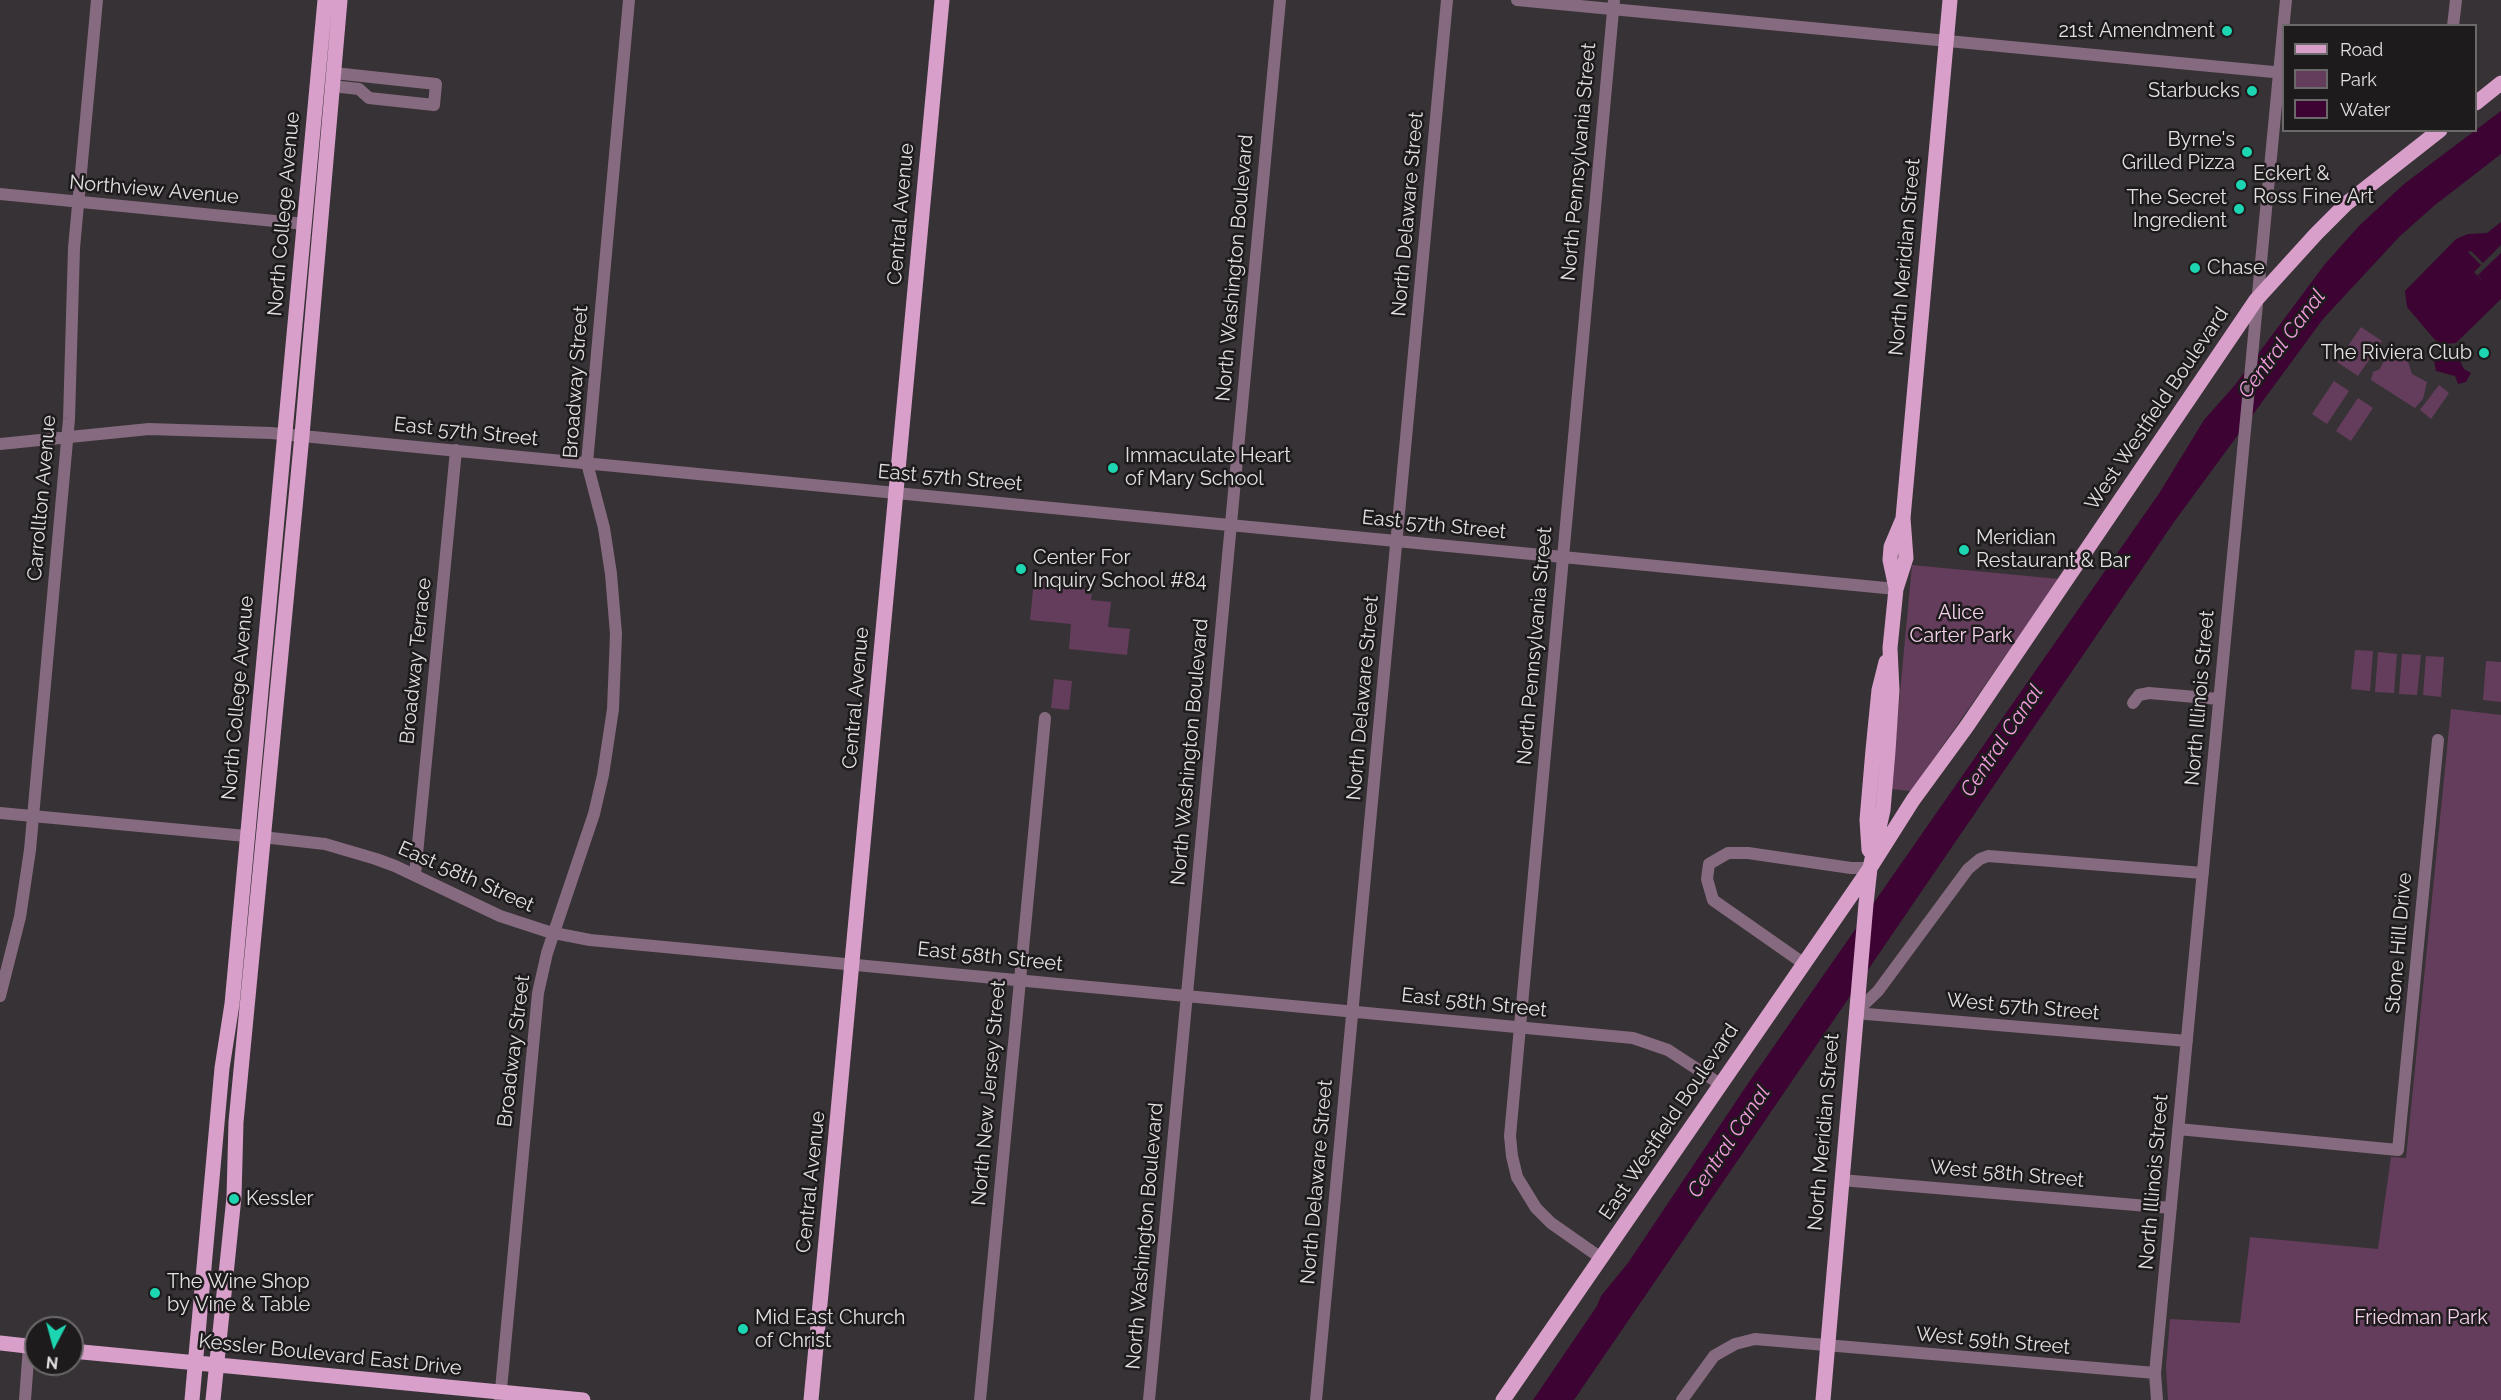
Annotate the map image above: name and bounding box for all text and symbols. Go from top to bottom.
place label: 21st Amendment [2058,19,2215,43]
marker: 21st Amendment [2220,24,2234,38]
legend [2282,24,2477,132]
text: Road [2340,39,2383,60]
street label: North Pennsylvania Street [1557,42,1601,282]
text: Park [2340,69,2377,90]
place label: Starbucks [2148,79,2240,103]
marker: Starbucks [2245,84,2259,98]
text: Water [2340,99,2390,120]
street label: North College Avenue [263,111,305,317]
street label: North Delaware Street [1387,111,1429,317]
place label: Byrne's Grilled Pizza [2122,128,2235,175]
street label: North Washington Boulevard [1211,134,1259,402]
street label: Central Avenue [883,142,919,286]
marker: Byrne's Grilled Pizza [2240,145,2254,159]
street label: North Meridian Street [1884,157,1926,357]
place label: Eckert & Ross Fine Art [2253,162,2374,209]
street label: Northview Avenue [68,171,240,209]
marker: Eckert & Ross Fine Art [2234,178,2248,192]
place label: The Secret Ingredient [2126,186,2227,233]
marker: The Secret Ingredient [2232,202,2246,216]
place label: Chase [2207,256,2265,280]
marker: Chase [2188,261,2202,275]
water label: Central Canal [2233,285,2331,403]
street label: West Westfield Boulevard [2080,303,2234,515]
street label: Broadway Street [559,305,593,459]
place label: The Riviera Club [2321,341,2472,365]
marker: The Riviera Club [2477,346,2491,360]
street label: East 57th Street [393,412,539,452]
street label: Carrollton Avenue [23,414,61,582]
place label: Immaculate Heart of Mary School [1125,444,1291,491]
street label: East 57th Street [877,460,1023,496]
marker: Immaculate Heart of Mary School [1106,461,1120,475]
street label: East 57th Street [1361,505,1507,545]
street label: North Pennsylvania Street [1513,526,1557,766]
place label: Meridian Restaurant & Bar [1976,526,2131,573]
marker: Meridian Restaurant & Bar [1957,543,1971,557]
place label: Center For Inquiry School #84 [1033,546,1207,593]
marker: Center For Inquiry School #84 [1014,562,1028,576]
street label: Broadway Terrace [395,577,437,745]
street label: North College Avenue [217,595,259,801]
street label: North Delaware Street [1342,595,1384,801]
park label: Alice Carter Park [1910,601,2012,648]
street label: North Illinois Street [2180,609,2220,787]
street label: North Washington Boulevard [1166,618,1214,886]
street label: Central Avenue [838,626,874,770]
water label: Central Canal [1955,680,2049,802]
street label: East 58th Street [394,836,538,918]
street label: Stone Hill Drive [2381,871,2417,1015]
street label: East 58th Street [916,937,1064,977]
street label: Broadway Street [493,973,535,1129]
street label: North New Jersey Street [967,979,1011,1207]
street label: East 58th Street [1400,983,1548,1023]
street label: West 57th Street [1946,988,2100,1026]
street label: East Westfield Boulevard [1594,1019,1744,1225]
street label: North Meridian Street [1803,1032,1845,1232]
street label: North Delaware Street [1296,1079,1338,1285]
water label: Central Canal [1682,1081,1776,1203]
street label: North Illinois Street [2134,1093,2174,1271]
street label: North Washington Boulevard [1121,1102,1169,1370]
street label: Central Avenue [792,1110,830,1254]
street label: West 58th Street [1929,1155,2085,1193]
place label: Kessler [246,1187,314,1211]
marker: Kessler [227,1192,241,1206]
place label: The Wine Shop by Vine & Table [167,1270,310,1317]
marker: The Wine Shop by Vine & Table [148,1286,162,1300]
place label: Mid East Church of Christ [755,1306,906,1353]
park label: Friedman Park [2354,1306,2488,1330]
north arrow [24,1316,84,1376]
marker: Mid East Church of Christ [736,1322,750,1336]
street label: West 59th Street [1915,1322,2071,1360]
street label: Kessler Boulevard East Drive [197,1329,463,1381]
text: N [45,1352,59,1372]

